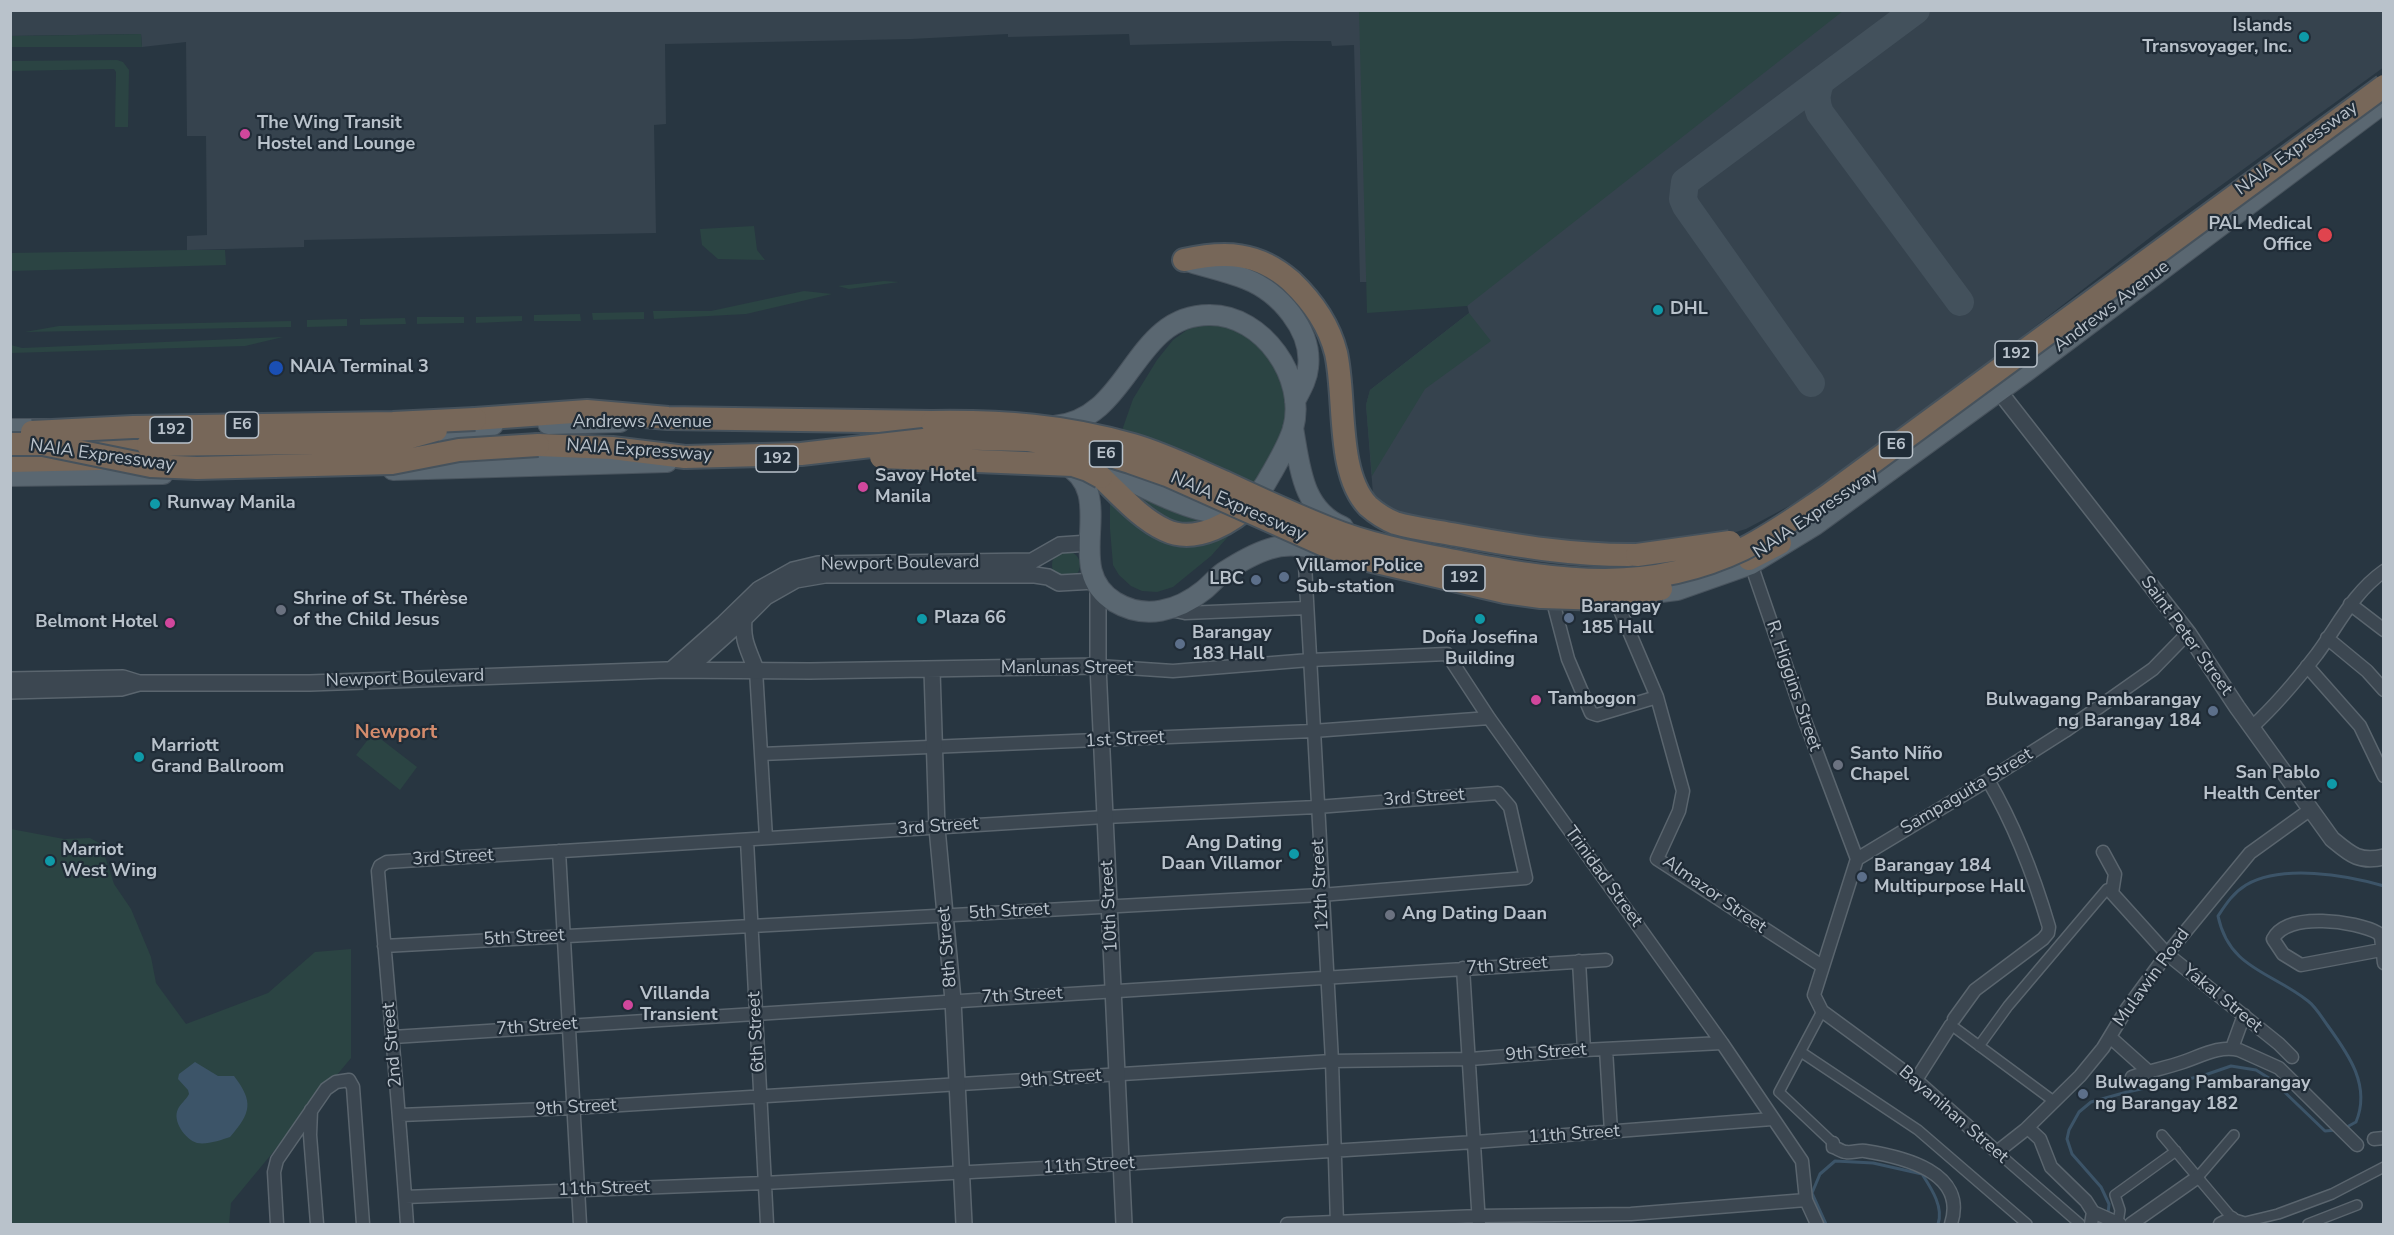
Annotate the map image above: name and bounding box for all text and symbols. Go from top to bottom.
place label: Islands Transvoyager, Inc. [2142,16,2292,58]
marker: Islands Transvoyager, Inc. [2297,30,2311,44]
street label: NAIA Expressway [2232,97,2362,201]
place label: The Wing Transit Hostel and Lounge [257,113,415,156]
marker: The Wing Transit Hostel and Lounge [238,127,252,141]
place label: PAL Medical Office [2208,214,2312,256]
marker: PAL Medical Office [2316,226,2334,244]
street label: Andrews Avenue [2050,257,2174,357]
place label: DHL [1670,299,1708,321]
marker: DHL [1651,303,1665,317]
road number: 192 [1995,341,2037,367]
place label: NAIA Terminal 3 [290,357,429,379]
marker: NAIA Terminal 3 [267,359,285,377]
road number: E6 [226,412,258,438]
street label: Andrews Avenue [572,412,712,434]
road number: 192 [150,417,192,443]
road number: E6 [1880,432,1912,458]
street label: NAIA Expressway [28,435,176,477]
street label: NAIA Expressway [565,435,713,467]
road number: E6 [1090,441,1122,467]
road number: 192 [756,446,798,472]
street label: NAIA Expressway [1749,464,1883,564]
place label: Savoy Hotel Manila [875,466,976,508]
street label: NAIA Expressway [1167,467,1309,547]
marker: Savoy Hotel Manila [856,480,870,494]
place label: Runway Manila [167,493,296,515]
marker: Runway Manila [148,497,162,511]
street label: Newport Boulevard [820,552,980,576]
place label: Villamor Police Sub-station [1296,556,1423,598]
road number: 192 [1443,565,1485,591]
place label: LBC [1209,569,1244,591]
marker: Villamor Police Sub-station [1277,570,1291,584]
street label: Saint Peter Street [2135,572,2237,700]
marker: LBC [1249,573,1263,587]
place label: Shrine of St. Thérèse of the Child Jesus [293,589,468,632]
place label: Barangay 185 Hall [1581,597,1661,640]
marker: Shrine of St. Thérèse of the Child Jesus [274,603,288,617]
place label: Plaza 66 [934,608,1006,630]
marker: Barangay 185 Hall [1562,611,1576,625]
place label: Belmont Hotel [35,612,158,634]
marker: Plaza 66 [915,612,929,626]
marker: Doña Josefina Building [1473,612,1487,626]
marker: Belmont Hotel [163,616,177,630]
street label: R. Higgins Street [1761,618,1825,754]
place label: Barangay 183 Hall [1192,623,1272,666]
place label: Doña Josefina Building [1422,628,1538,670]
marker: Barangay 183 Hall [1173,637,1187,651]
street label: Manlunas Street [1001,658,1133,680]
street label: Newport Boulevard [325,665,485,693]
place label: Tambogon [1548,689,1636,711]
place label: Bulwagang Pambarangay ng Barangay 184 [1986,690,2201,732]
marker: Tambogon [1529,693,1543,707]
marker: Bulwagang Pambarangay ng Barangay 184 [2206,704,2220,718]
district label: Newport [355,721,437,745]
street label: 1st Street [1085,727,1165,753]
place label: Marriott Grand Ballroom [151,736,284,778]
place label: Santo Niño Chapel [1850,744,1943,786]
street label: Sampaguita Street [1897,744,2037,840]
marker: Marriott Grand Ballroom [132,750,146,764]
marker: Santo Niño Chapel [1831,758,1845,772]
place label: San Pablo Health Center [2203,763,2320,806]
marker: San Pablo Health Center [2325,777,2339,791]
street label: 3rd Street [1383,784,1465,812]
street label: 3rd Street [897,813,979,841]
street label: Trinidad Street [1559,823,1647,931]
place label: Ang Dating Daan Villamor [1161,833,1282,876]
street label: 12th Street [1308,839,1334,931]
place label: Marriot West Wing [62,840,157,882]
street label: 3rd Street [412,845,494,871]
marker: Ang Dating Daan Villamor [1287,847,1301,861]
street label: Almazor Street [1658,851,1770,939]
marker: Marriot West Wing [43,854,57,868]
place label: Barangay 184 Multipurpose Hall [1874,856,2025,898]
street label: 10th Street [1097,860,1123,952]
marker: Barangay 184 Multipurpose Hall [1855,870,1869,884]
street label: 5th Street [968,899,1050,925]
place label: Ang Dating Daan [1402,904,1547,926]
street label: 8th Street [934,906,962,988]
marker: Ang Dating Daan [1383,908,1397,922]
street label: 5th Street [483,925,565,951]
street label: Mulawin Road [2109,925,2195,1031]
street label: 7th Street [1466,952,1548,980]
street label: Yakal Street [2178,960,2266,1038]
street label: 7th Street [981,983,1063,1009]
place label: Villanda Transient [640,984,718,1026]
street label: 6th Street [744,991,770,1073]
marker: Villanda Transient [621,998,635,1012]
street label: 2nd Street [379,1002,407,1088]
street label: 7th Street [496,1013,578,1041]
street label: 9th Street [1505,1039,1587,1067]
street label: Bayanihan Street [1894,1061,2012,1169]
street label: 9th Street [1020,1065,1102,1093]
place label: Bulwagang Pambarangay ng Barangay 182 [2095,1073,2310,1116]
marker: Bulwagang Pambarangay ng Barangay 182 [2076,1087,2090,1101]
street label: 9th Street [535,1095,617,1121]
street label: 11th Street [1527,1121,1621,1149]
street label: 11th Street [1043,1153,1135,1179]
street label: 11th Street [558,1177,650,1201]

